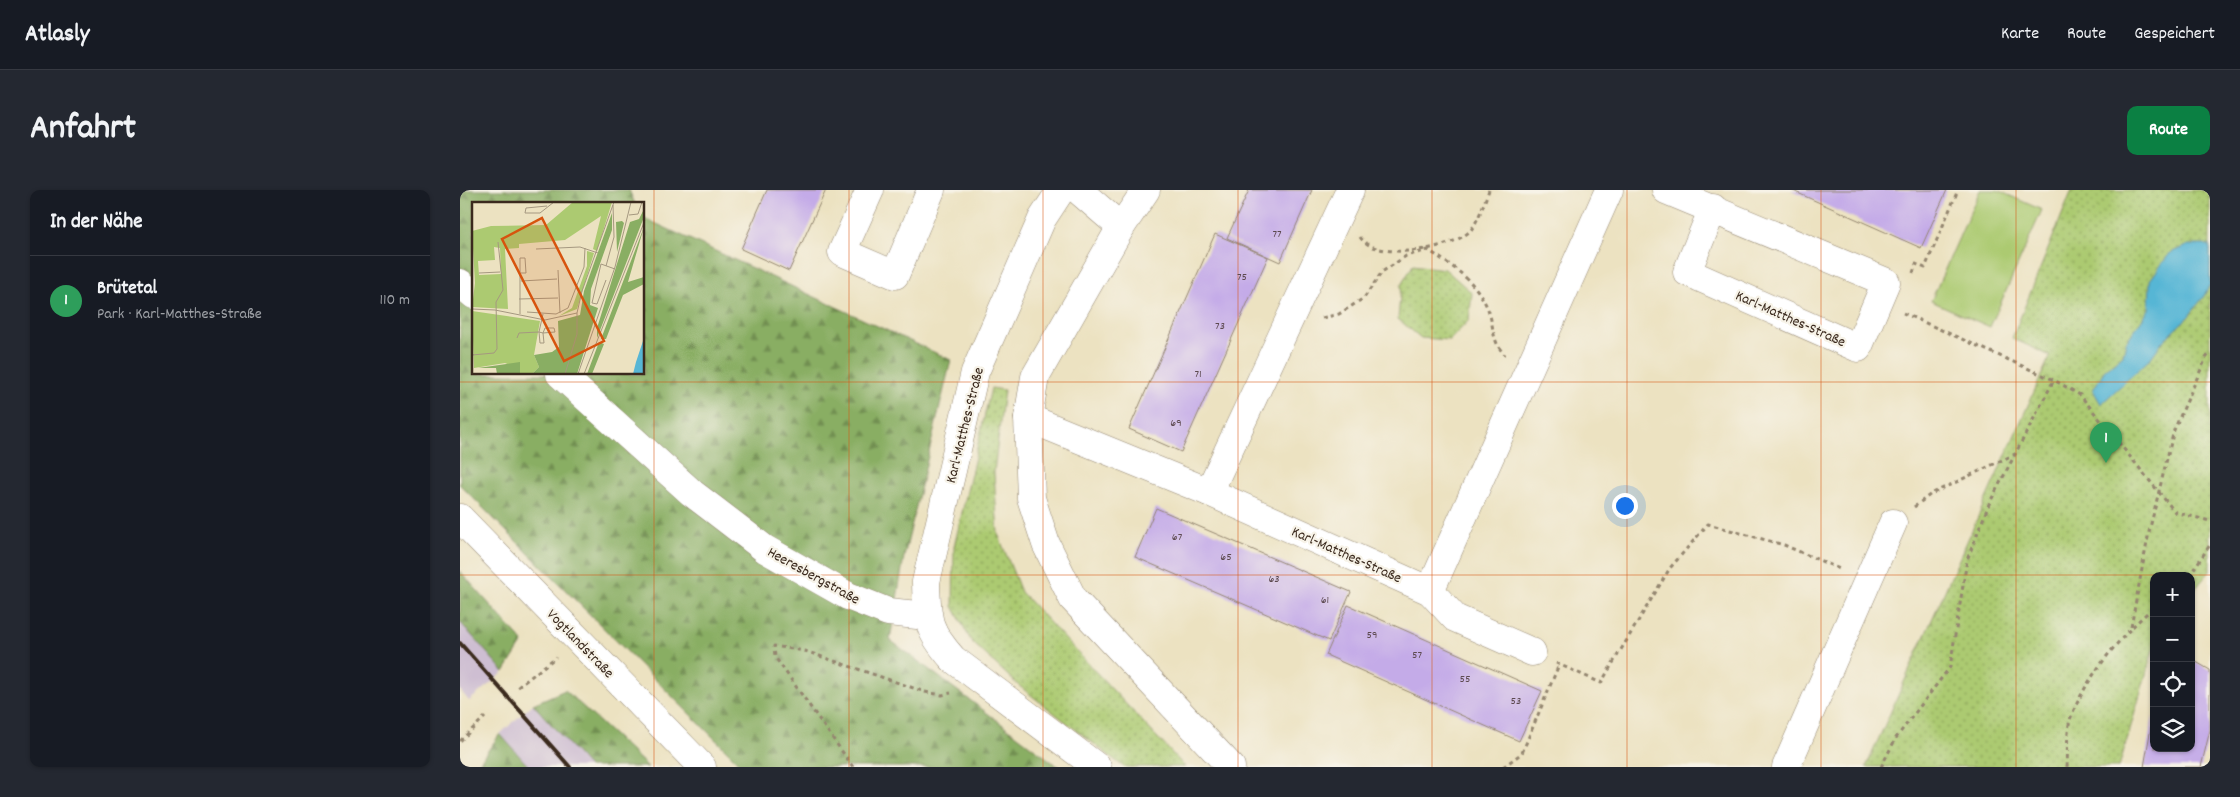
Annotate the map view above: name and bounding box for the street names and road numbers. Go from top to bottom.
street label: Karl-Matthes-Straße [1732,286,1849,354]
street label: Karl-Matthes-Straße [941,365,991,486]
street label: Karl-Matthes-Straße [1288,522,1405,590]
street label: Heeresbergstraße [763,542,864,611]
street label: Vogtlandstraße [541,605,619,684]

